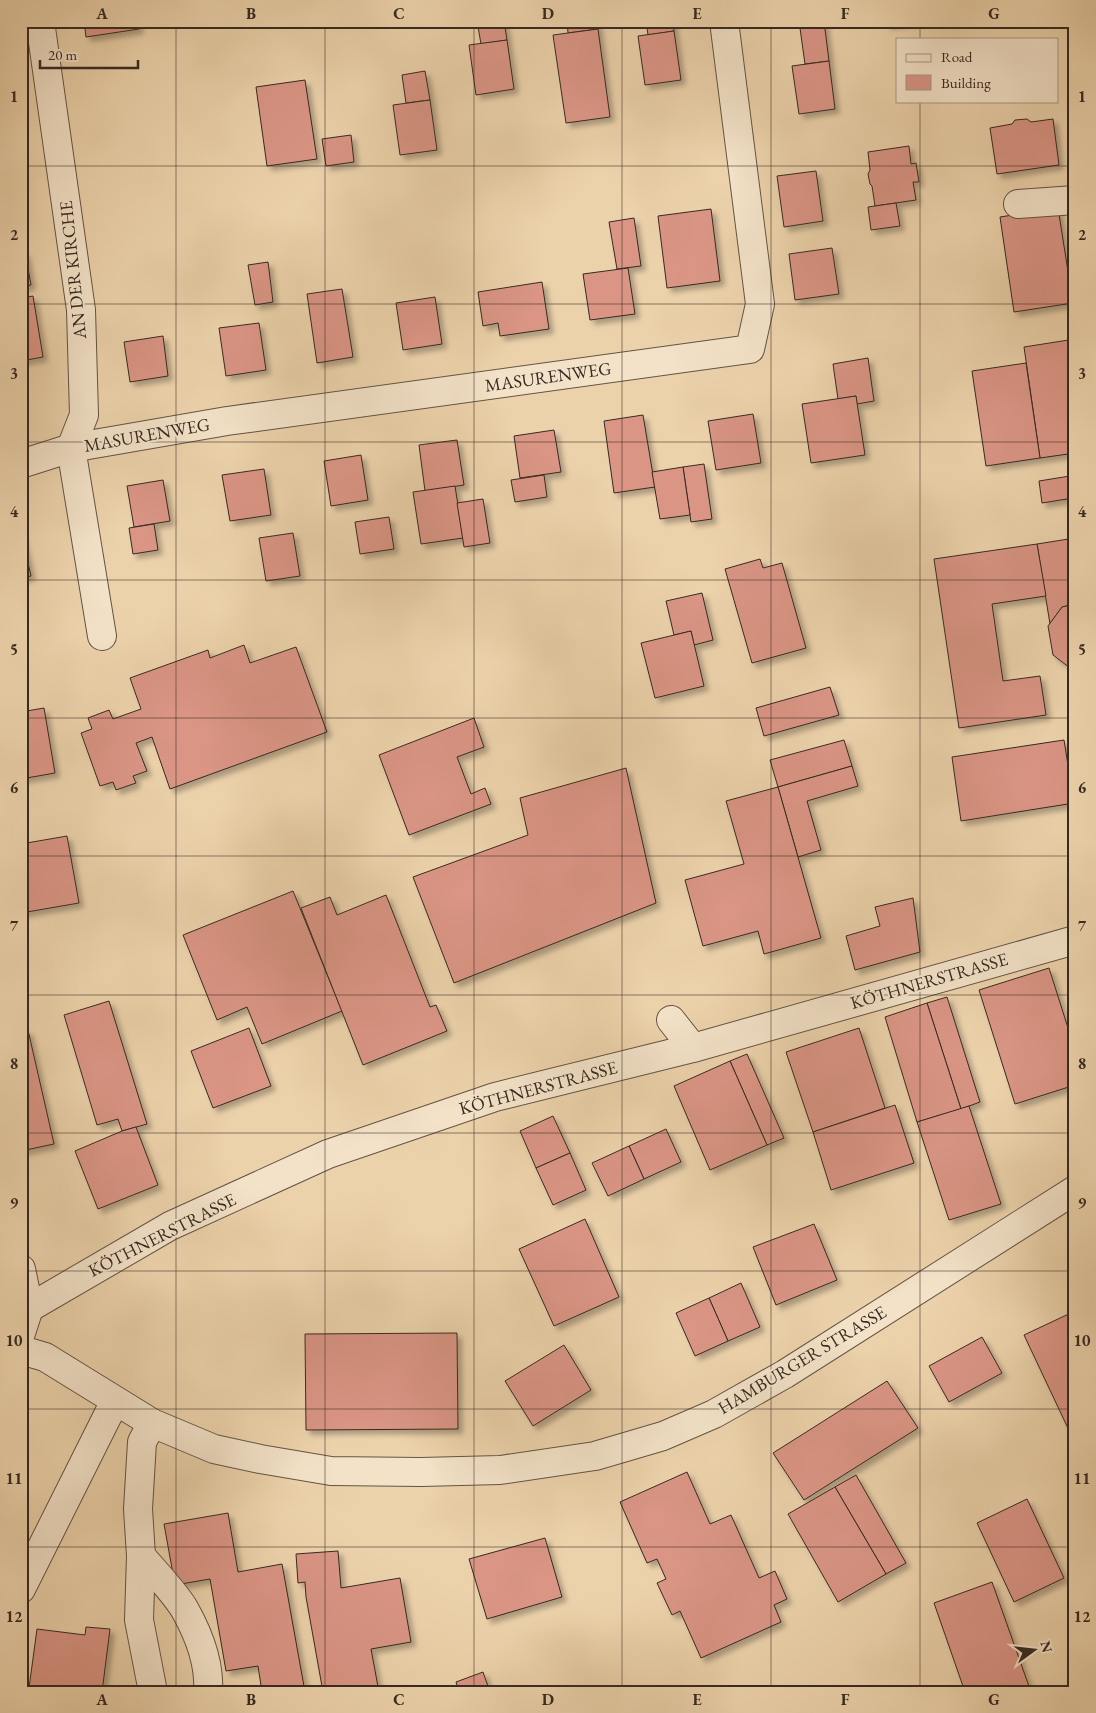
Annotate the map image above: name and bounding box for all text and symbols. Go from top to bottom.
text: A [95,3,108,24]
text: B [246,3,256,24]
text: C [393,3,405,24]
text: D [542,3,554,24]
text: E [692,3,702,24]
text: F [841,3,850,24]
text: G [988,3,1000,24]
scale bar [40,38,138,70]
legend [896,38,1058,102]
text: 20 m [48,45,77,64]
text: Road [941,47,973,66]
text: Building [941,73,991,92]
text: 1 [10,86,18,107]
text: 1 [1078,86,1086,107]
street label: AN DER KIRCHE [54,200,91,341]
text: 2 [10,224,19,245]
text: 2 [1078,224,1087,245]
street label: MASURENWEG [483,356,613,397]
text: 3 [10,363,18,384]
text: 3 [1078,363,1086,384]
street label: MASURENWEG [82,412,212,457]
text: 4 [10,501,19,522]
text: 4 [1078,501,1087,522]
text: 5 [10,639,18,660]
text: 5 [1078,639,1086,660]
text: 6 [10,777,19,798]
text: 6 [1078,777,1087,798]
text: 7 [10,915,19,936]
text: 7 [1078,915,1087,936]
street label: KÖTHNERSTRASSE [847,947,1010,1014]
text: 8 [10,1053,18,1074]
text: 8 [1078,1053,1086,1074]
street label: KÖTHNERSTRASSE [456,1055,620,1120]
street label: KÖTHNERSTRASSE [84,1187,240,1282]
text: 9 [10,1192,19,1213]
text: 9 [1078,1192,1087,1213]
street label: HAMBURGER STRASSE [713,1300,890,1419]
text: 10 [6,1330,23,1351]
text: 10 [1074,1330,1091,1351]
text: 11 [6,1468,22,1489]
text: 11 [1074,1468,1090,1489]
text: 12 [6,1606,23,1627]
text: 12 [1074,1606,1091,1627]
north arrow [1008,1626,1058,1676]
text: N [1036,1639,1057,1655]
text: A [95,1689,108,1710]
text: B [246,1689,256,1710]
text: C [393,1689,405,1710]
text: D [542,1689,554,1710]
text: E [692,1689,702,1710]
text: F [841,1689,850,1710]
text: G [988,1689,1000,1710]

